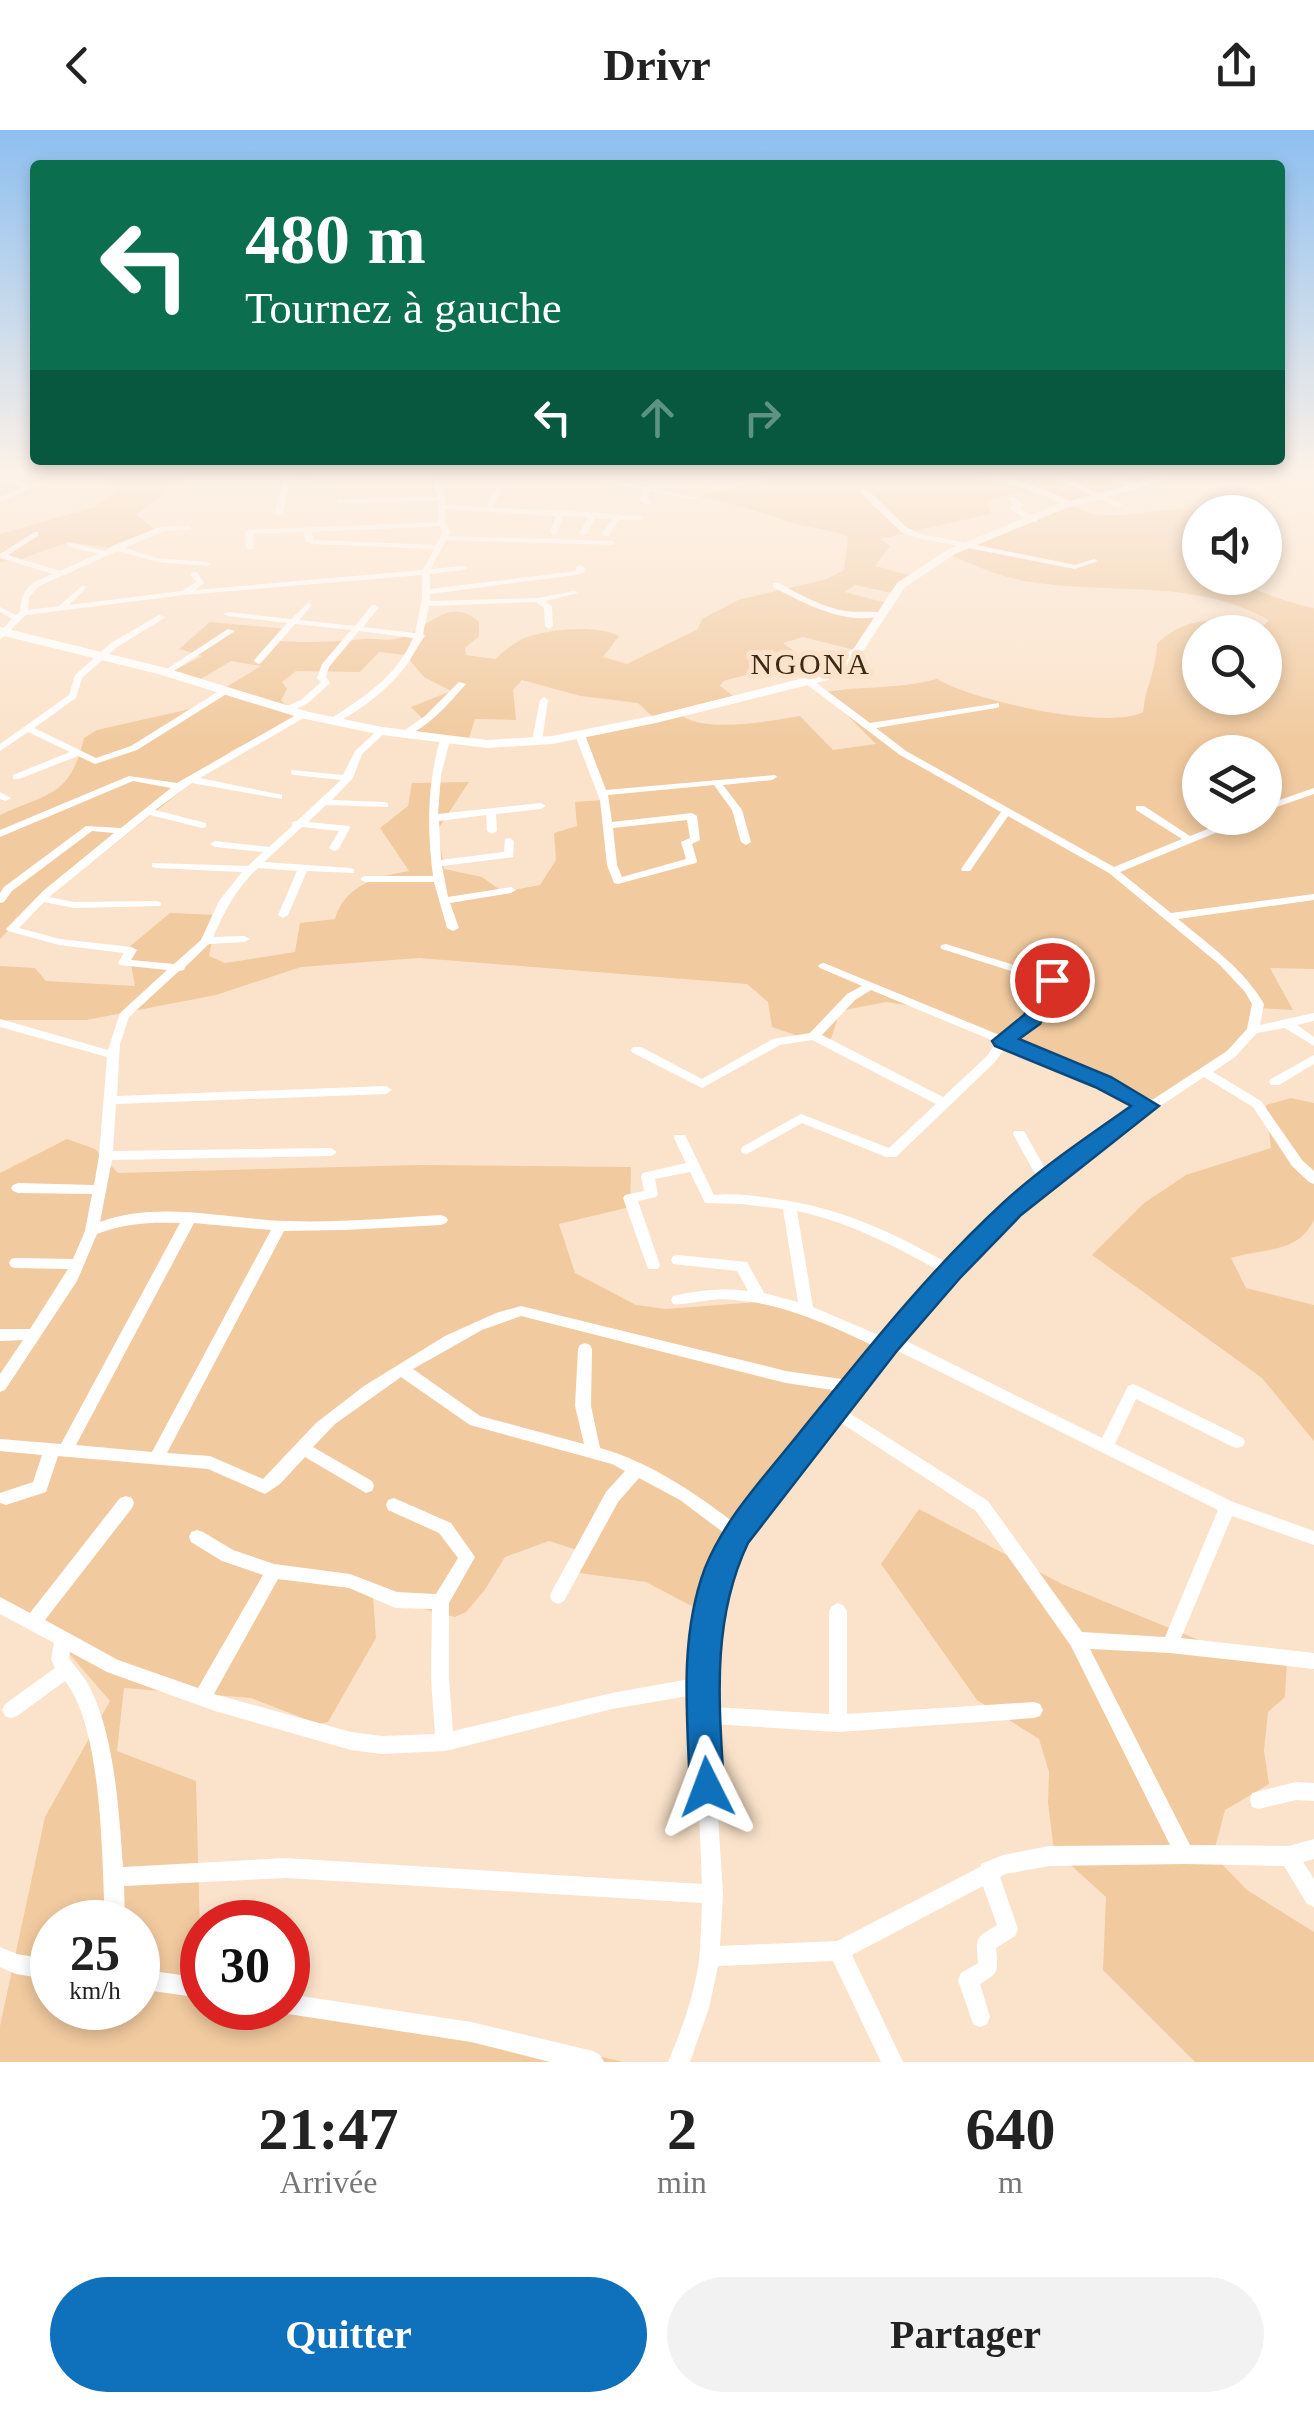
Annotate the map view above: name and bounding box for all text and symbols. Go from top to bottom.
icon: back [50,38,105,93]
icon: share [1209,38,1264,93]
text: Drivr [603,40,711,90]
icon: left [80,200,210,330]
text: 480 m [245,201,426,278]
text: Tournez à gauche [245,283,562,333]
icon: left [525,390,580,445]
icon: ahead [630,390,685,445]
icon: right [735,390,790,445]
map controls [1182,495,1282,835]
button: sound [1182,495,1282,595]
button: search [1182,615,1282,715]
district label: NGONA [751,647,871,680]
button: layers [1182,735,1282,835]
pin [1010,938,1095,1023]
icon: arrive [1025,953,1080,1008]
position arrow [655,1735,759,1839]
speed limit sign: 30 [180,1900,310,2030]
text: 25 [70,1925,120,1981]
text: km/h [69,1977,121,2004]
text: 21:47 [259,2096,399,2162]
text: 2 [667,2096,697,2162]
text: 640 [965,2096,1055,2162]
text: Arrivée [280,2164,377,2200]
text: min [657,2164,707,2200]
text: m [998,2164,1023,2200]
button: Quitter [50,2277,647,2392]
button: Partager [667,2277,1264,2392]

